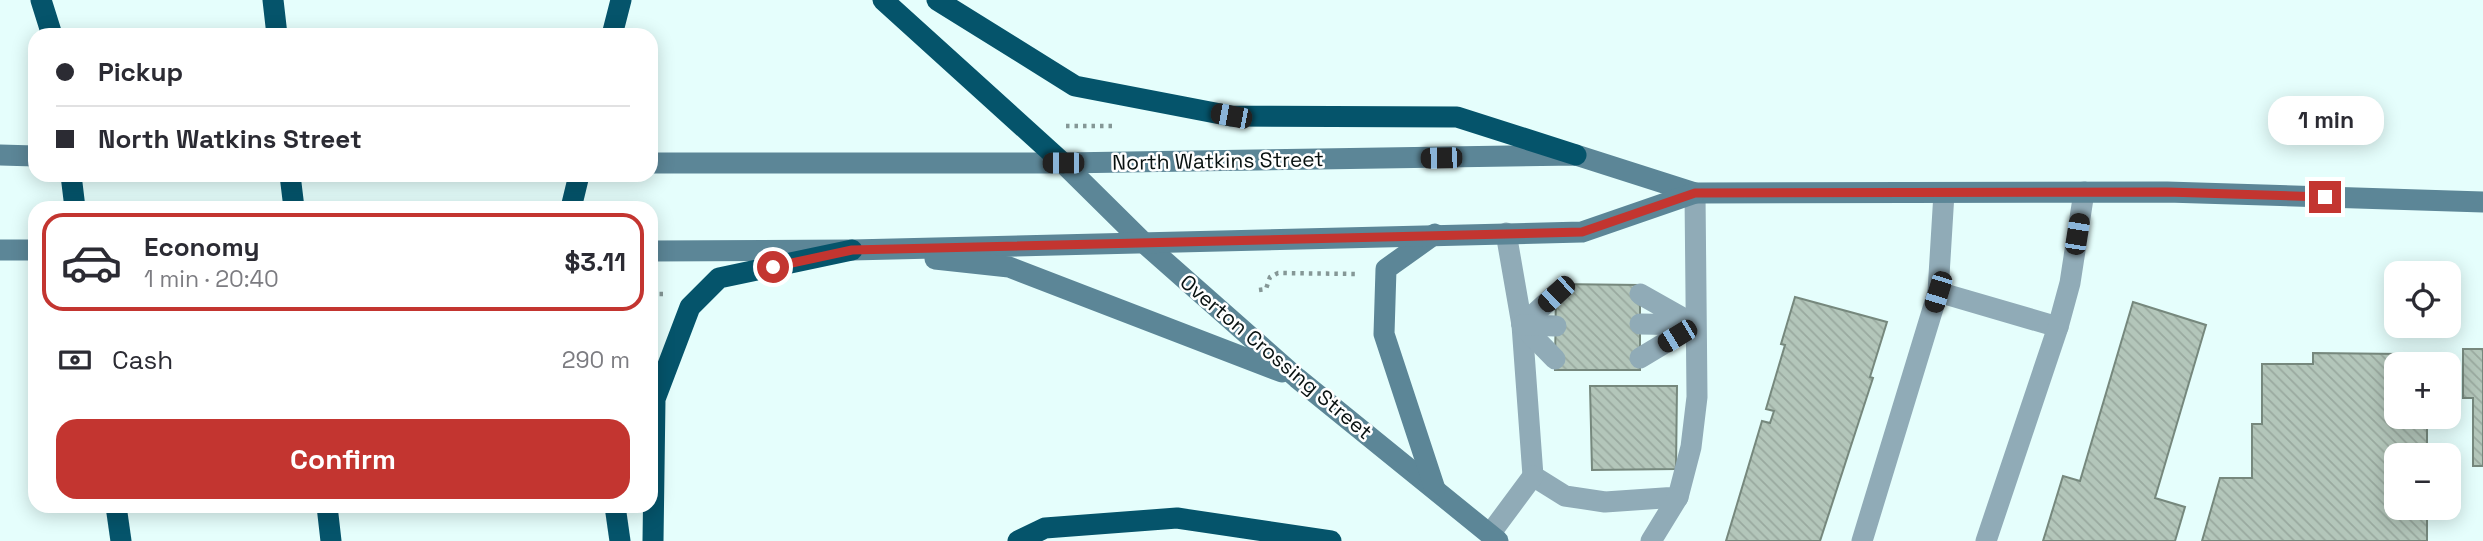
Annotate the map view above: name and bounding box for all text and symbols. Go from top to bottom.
text: Pickup [98,55,183,89]
callout: 1 min [2267,96,2383,144]
car [1209,102,1254,130]
text: 1 min [2298,105,2354,135]
text: North Watkins Street [98,122,362,156]
street label: North Watkins Street [1112,145,1324,176]
car [1420,147,1463,169]
car [1043,153,1085,174]
route end [2309,181,2341,213]
car [2064,212,2091,256]
text: Economy [144,230,260,264]
icon: car [60,231,123,294]
text: $3.11 [565,245,626,279]
route start [757,251,789,283]
map controls [2384,261,2461,520]
button: locate [2384,261,2461,338]
text: 1 min · 20:40 [144,264,279,294]
street label: Overton Crossing Street [1175,268,1378,445]
car [1922,269,1955,315]
car [1534,272,1579,316]
car [1654,316,1701,356]
icon: cash [56,341,94,379]
text: Cash [112,343,173,377]
text: 290 m [562,345,630,375]
button: + [2384,352,2461,429]
button: Confirm [56,419,630,499]
button: − [2384,443,2461,520]

